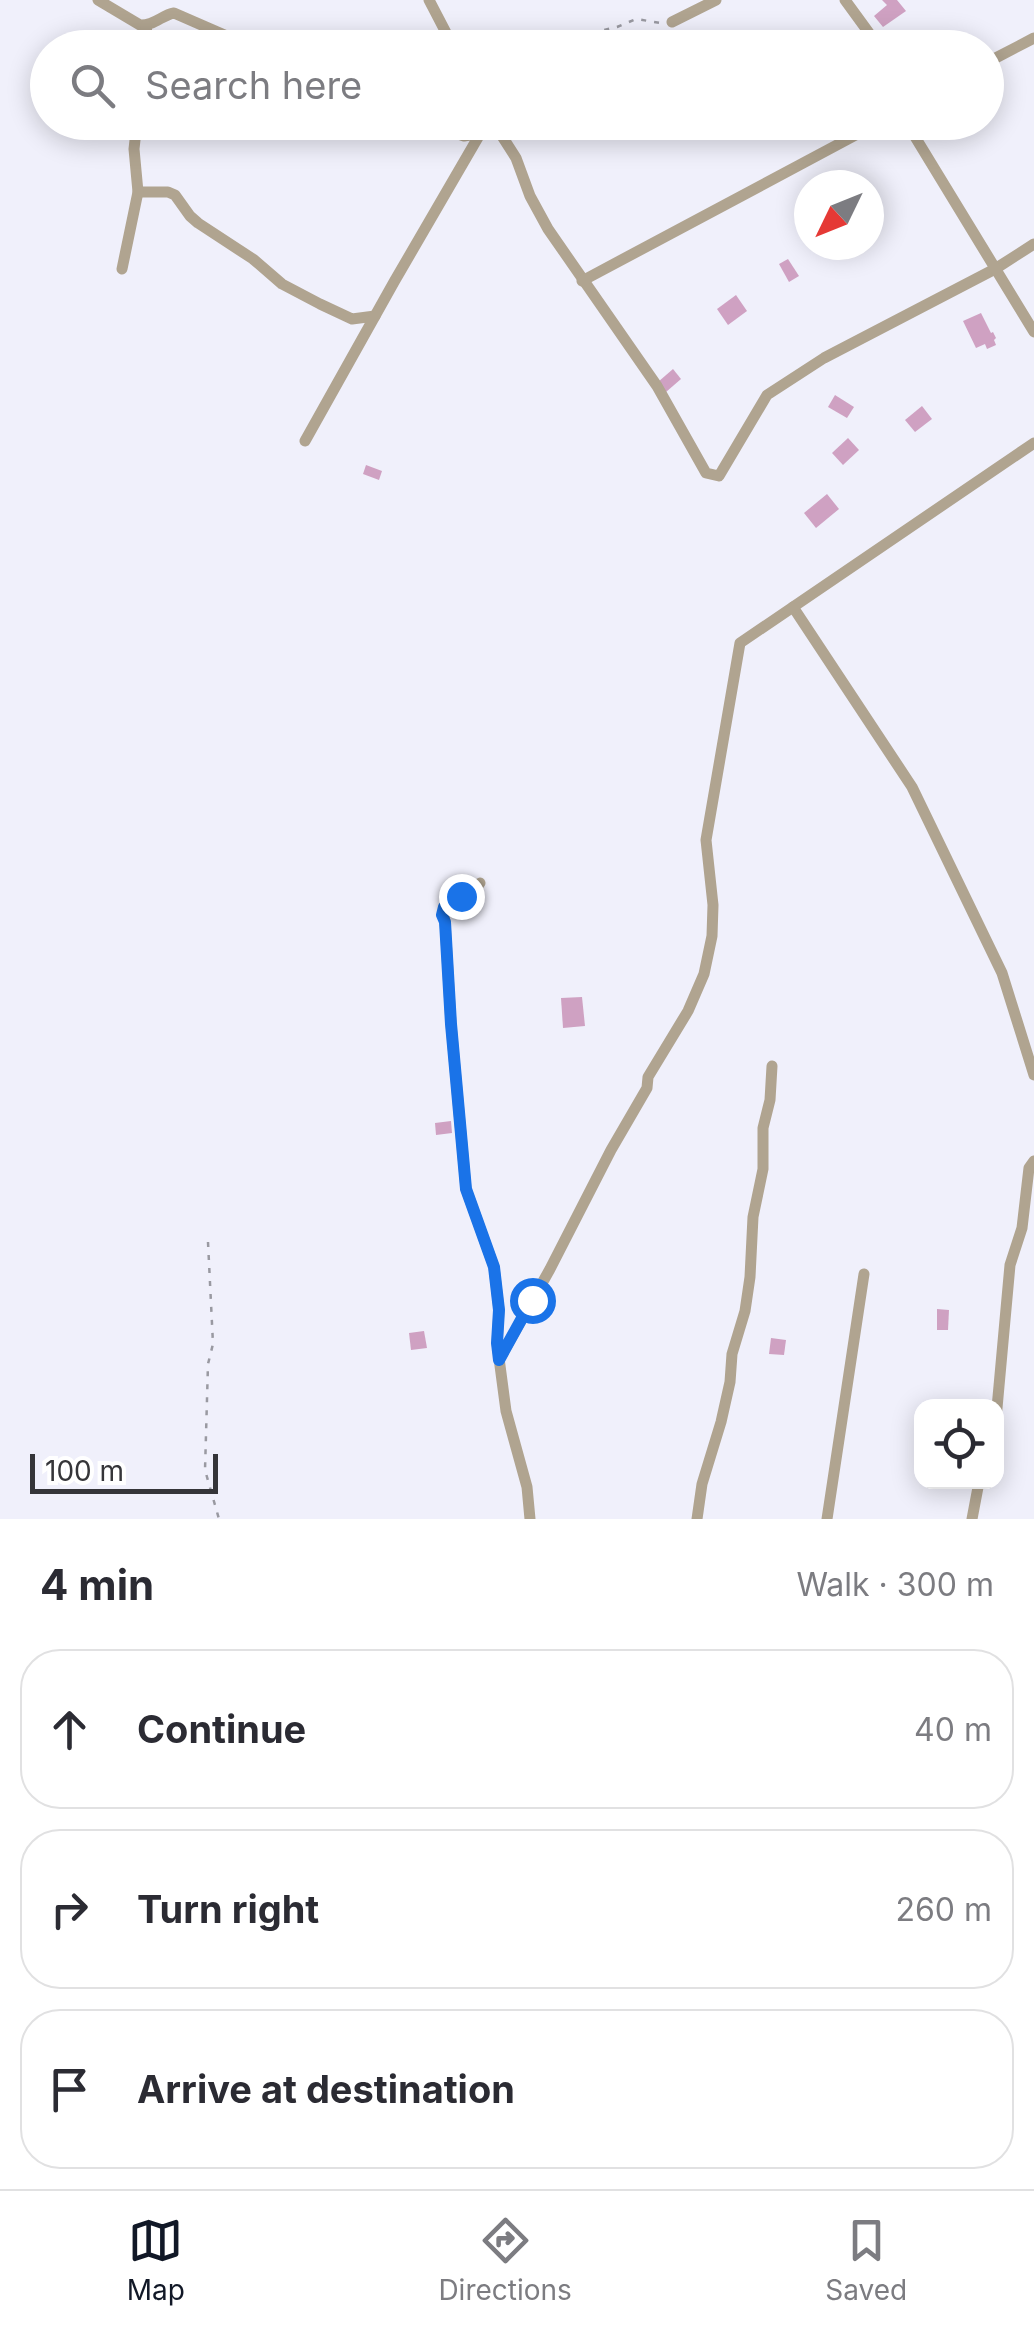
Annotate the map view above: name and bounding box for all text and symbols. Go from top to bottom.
search box [30,30,1004,140]
icon: search [65,58,120,113]
text: Search here [145,62,362,108]
north arrow [794,170,884,260]
route end [439,874,485,920]
route start [510,1278,556,1324]
map controls [914,1399,1004,1489]
button: locate [914,1399,1004,1489]
scale bar [30,1449,218,1494]
text: 100 m [45,1454,124,1488]
text: 4 min [40,1559,154,1610]
text: Walk · 300 m [796,1565,994,1604]
icon: ahead [42,1702,97,1757]
text: Continue [137,1706,306,1752]
text: 40 m [914,1710,992,1749]
icon: right [42,1882,97,1937]
text: Turn right [137,1886,319,1932]
text: 260 m [895,1890,992,1929]
icon: arrive [42,2062,97,2117]
text: Arrive at destination [137,2066,515,2112]
tab: Map [127,2213,185,2307]
tab: Directions [438,2213,572,2307]
tab: Saved [825,2213,907,2307]

